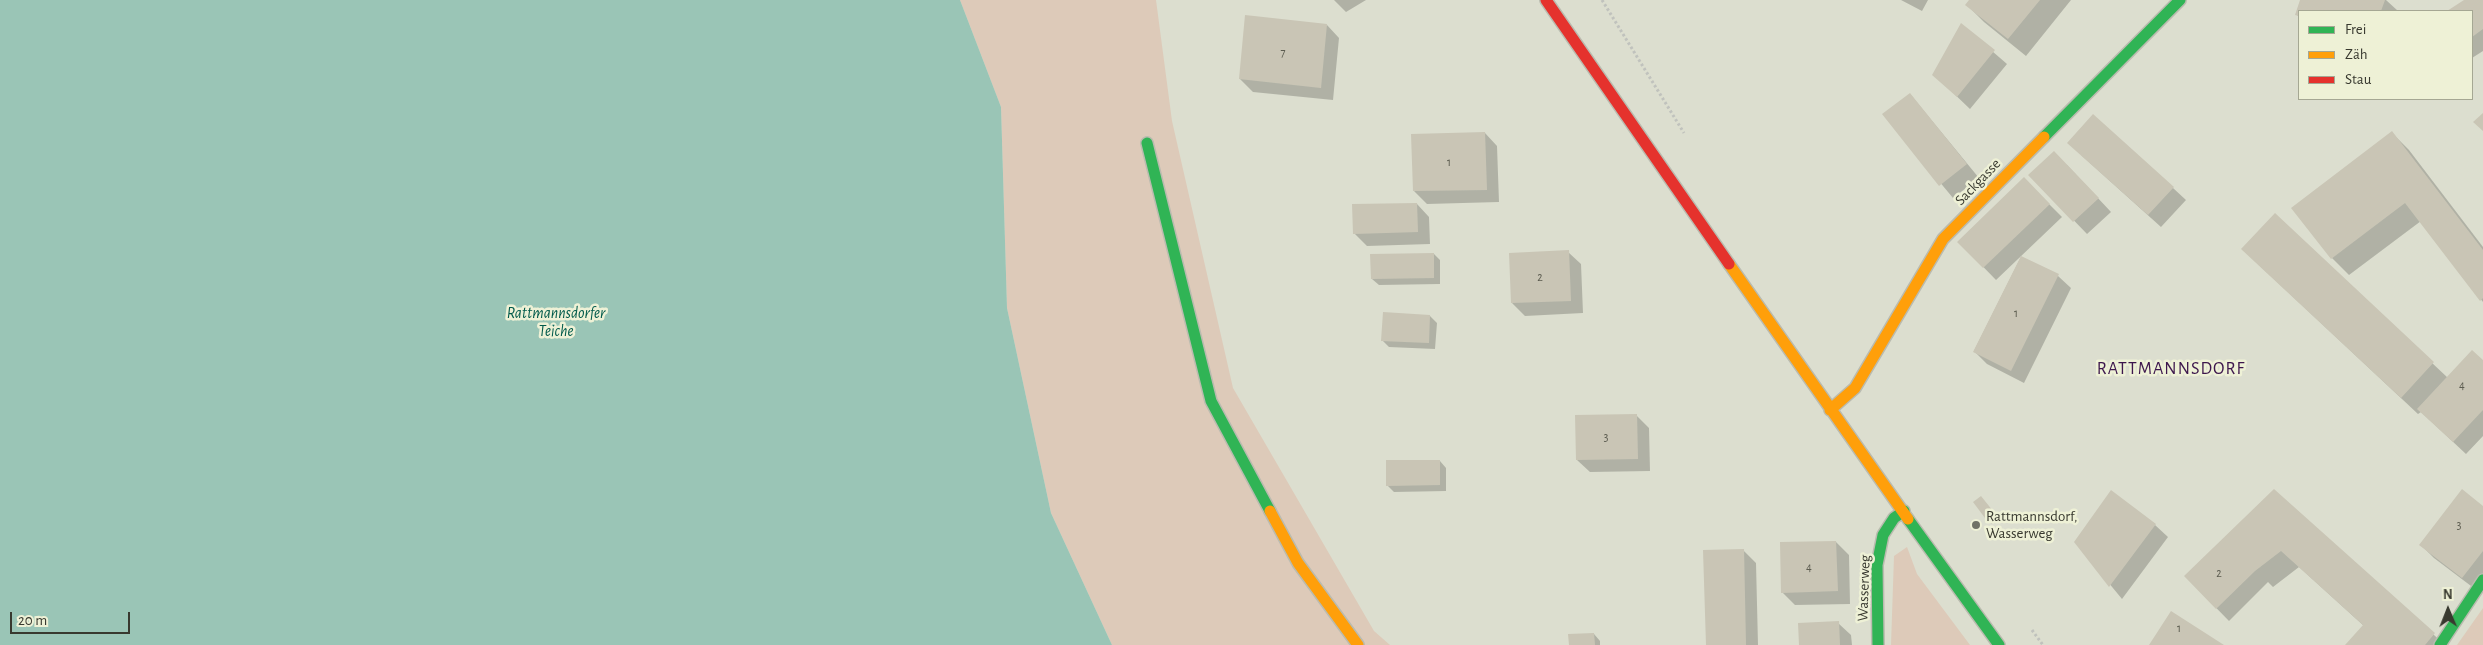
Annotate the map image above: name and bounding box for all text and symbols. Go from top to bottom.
legend [2298,10,2473,100]
text: Frei [2345,22,2366,37]
house number: 7 [1280,45,1286,59]
text: Zäh [2345,47,2368,62]
text: Stau [2345,72,2371,87]
house number: 1 [1447,155,1451,169]
street label: Sackgasse [1951,155,2005,209]
house number: 2 [1537,270,1543,284]
water label: Rattmannsdorfer Teiche [507,303,605,341]
house number: 1 [2014,306,2018,320]
district label: RATTMANNSDORF [2095,358,2247,380]
house number: 4 [2459,378,2465,392]
house number: 3 [1604,430,1608,444]
place label: Rattmannsdorf, Wasserweg [1986,507,2077,542]
house number: 3 [2457,518,2461,532]
marker: Rattmannsdorf, Wasserweg [1970,519,1982,531]
street label: Wasserweg [1854,554,1874,622]
house number: 4 [1806,560,1812,574]
house number: 2 [2216,566,2222,580]
north arrow [2423,585,2473,635]
text: N [2443,588,2453,602]
scale bar [12,602,132,634]
text: 20 m [18,613,47,628]
house number: 1 [2177,621,2181,635]

